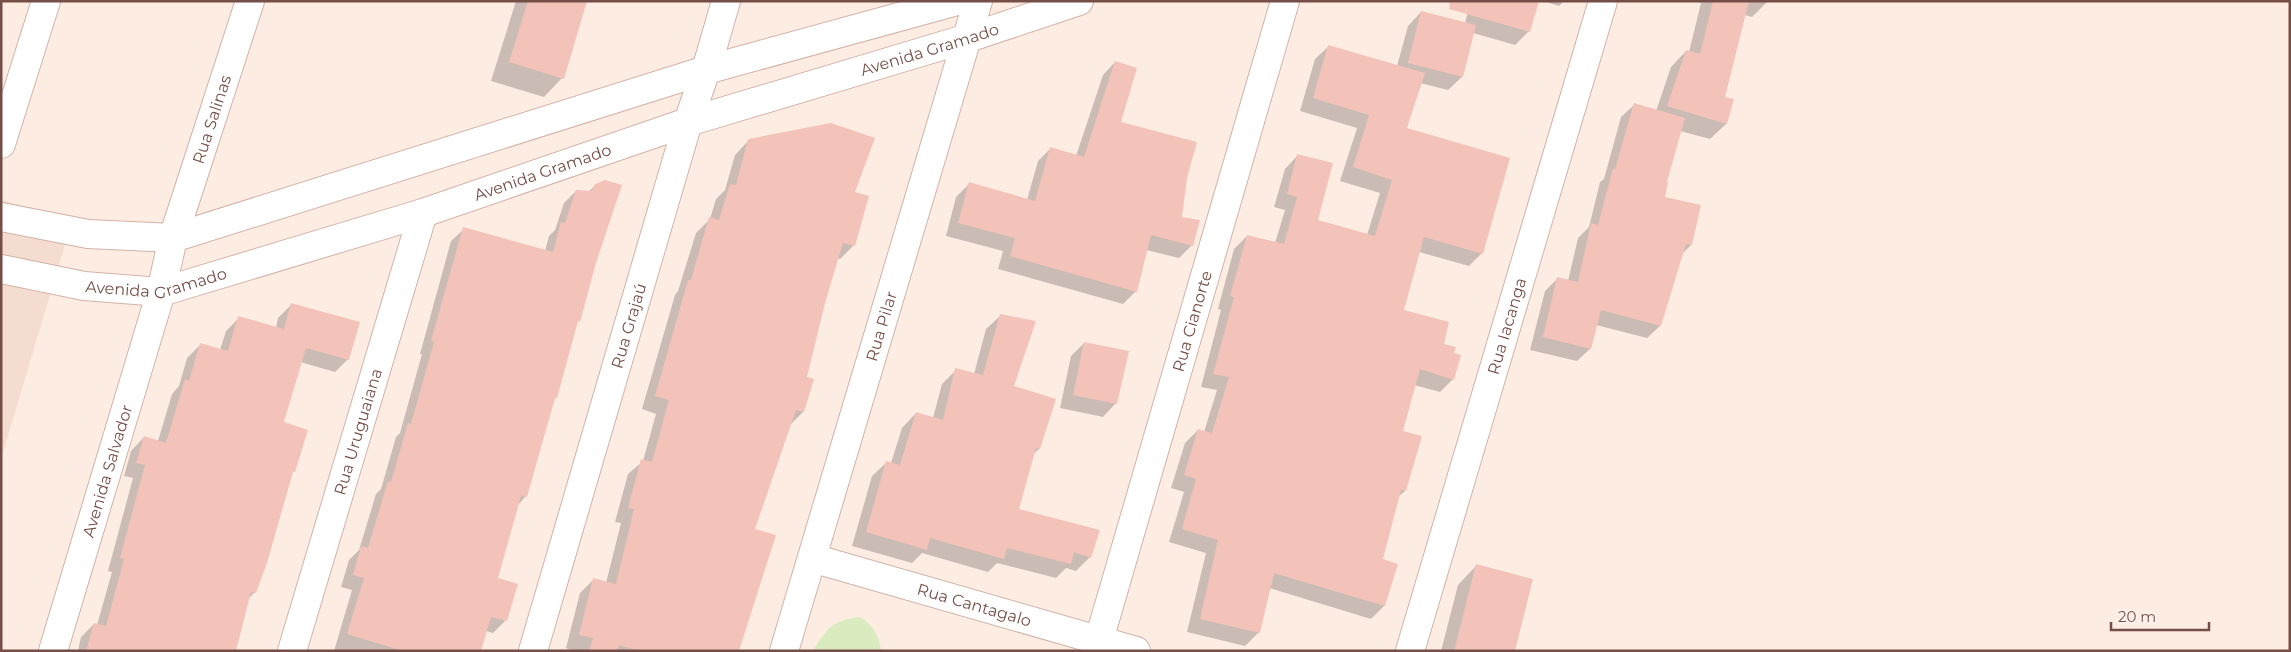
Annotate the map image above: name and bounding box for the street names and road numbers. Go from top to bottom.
street label: Avenida Gramado [858,19,1001,80]
street label: Rua Salinas [189,73,235,166]
street label: Avenida Gramado [472,140,614,205]
street label: Avenida Gramado [85,264,229,302]
street label: Rua Cianorte [1169,269,1216,374]
street label: Rua Iacanga [1484,276,1530,377]
street label: Rua Grajaú [607,281,650,371]
street label: Rua Pilar [862,289,901,364]
street label: Rua Uruguaiana [330,366,386,497]
street label: Avenida Salvador [79,402,137,540]
street label: Rua Cantagalo [915,580,1034,631]

